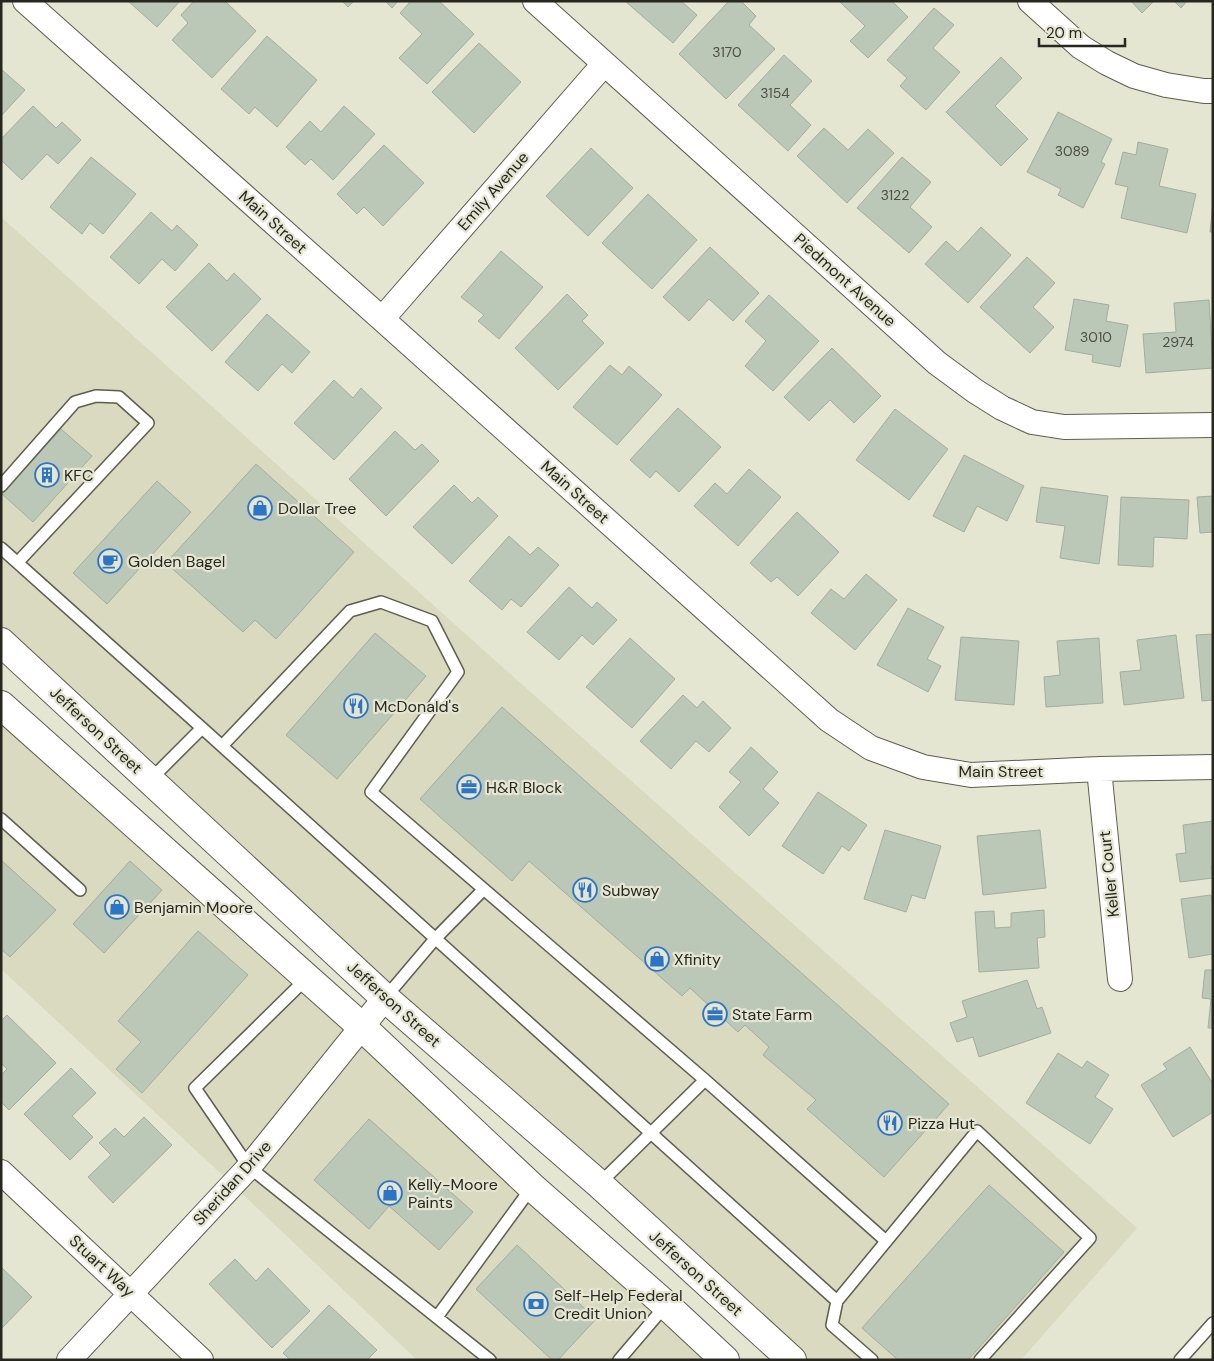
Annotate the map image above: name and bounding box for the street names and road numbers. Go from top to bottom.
street label: Emily Avenue [453,147,533,235]
street label: Main Street [234,186,312,258]
street label: Piedmont Avenue [790,229,900,331]
street label: Main Street [536,456,614,528]
street label: Jefferson Street [45,682,147,778]
street label: Main Street [959,761,1043,782]
street label: Keller Court [1094,830,1124,918]
street label: Jefferson Street [343,956,445,1052]
street label: Sheridan Drive [188,1136,276,1230]
street label: Jefferson Street [645,1225,747,1321]
street label: Stuart Way [65,1230,139,1302]

